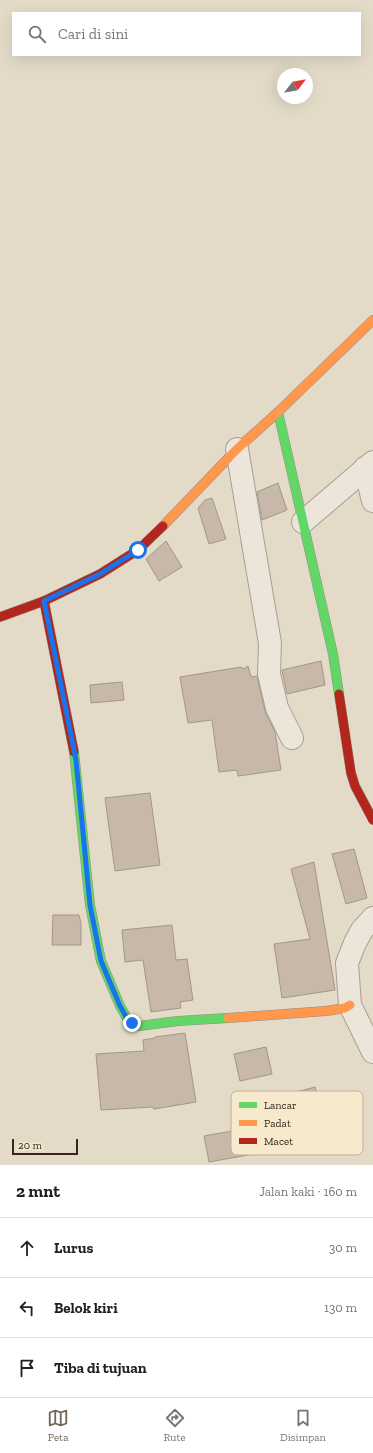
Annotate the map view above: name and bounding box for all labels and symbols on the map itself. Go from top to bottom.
north arrow [277,68,313,104]
route start [129,541,147,559]
route end [123,1014,141,1032]
legend [231,1091,363,1155]
text: Lancar [264,1099,297,1112]
text: Padat [264,1117,292,1130]
text: Macet [264,1135,294,1148]
scale bar [12,1137,78,1156]

